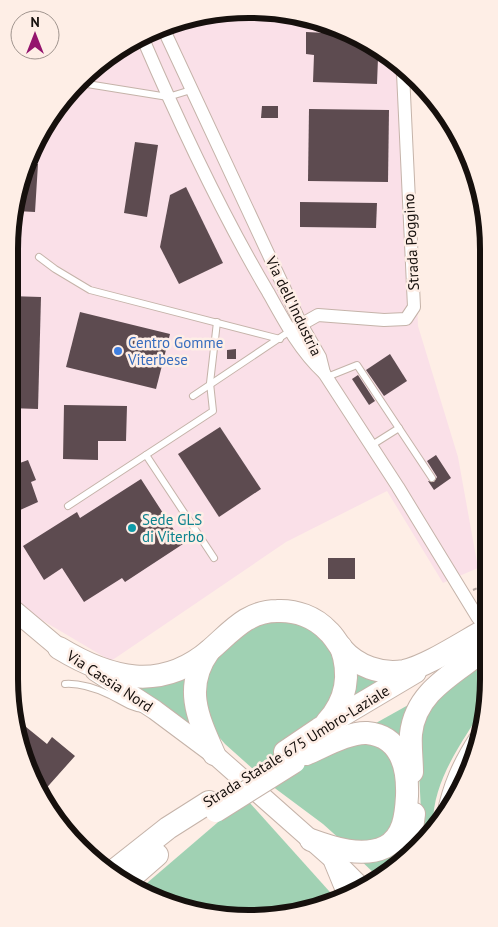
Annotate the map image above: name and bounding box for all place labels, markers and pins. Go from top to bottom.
place label: Centro Gomme Viterbese [127,333,223,369]
marker: Centro Gomme Viterbese [112,345,124,357]
place label: Sede GLS di Viterbo [142,510,204,546]
marker: Sede GLS di Viterbo [126,522,138,534]

